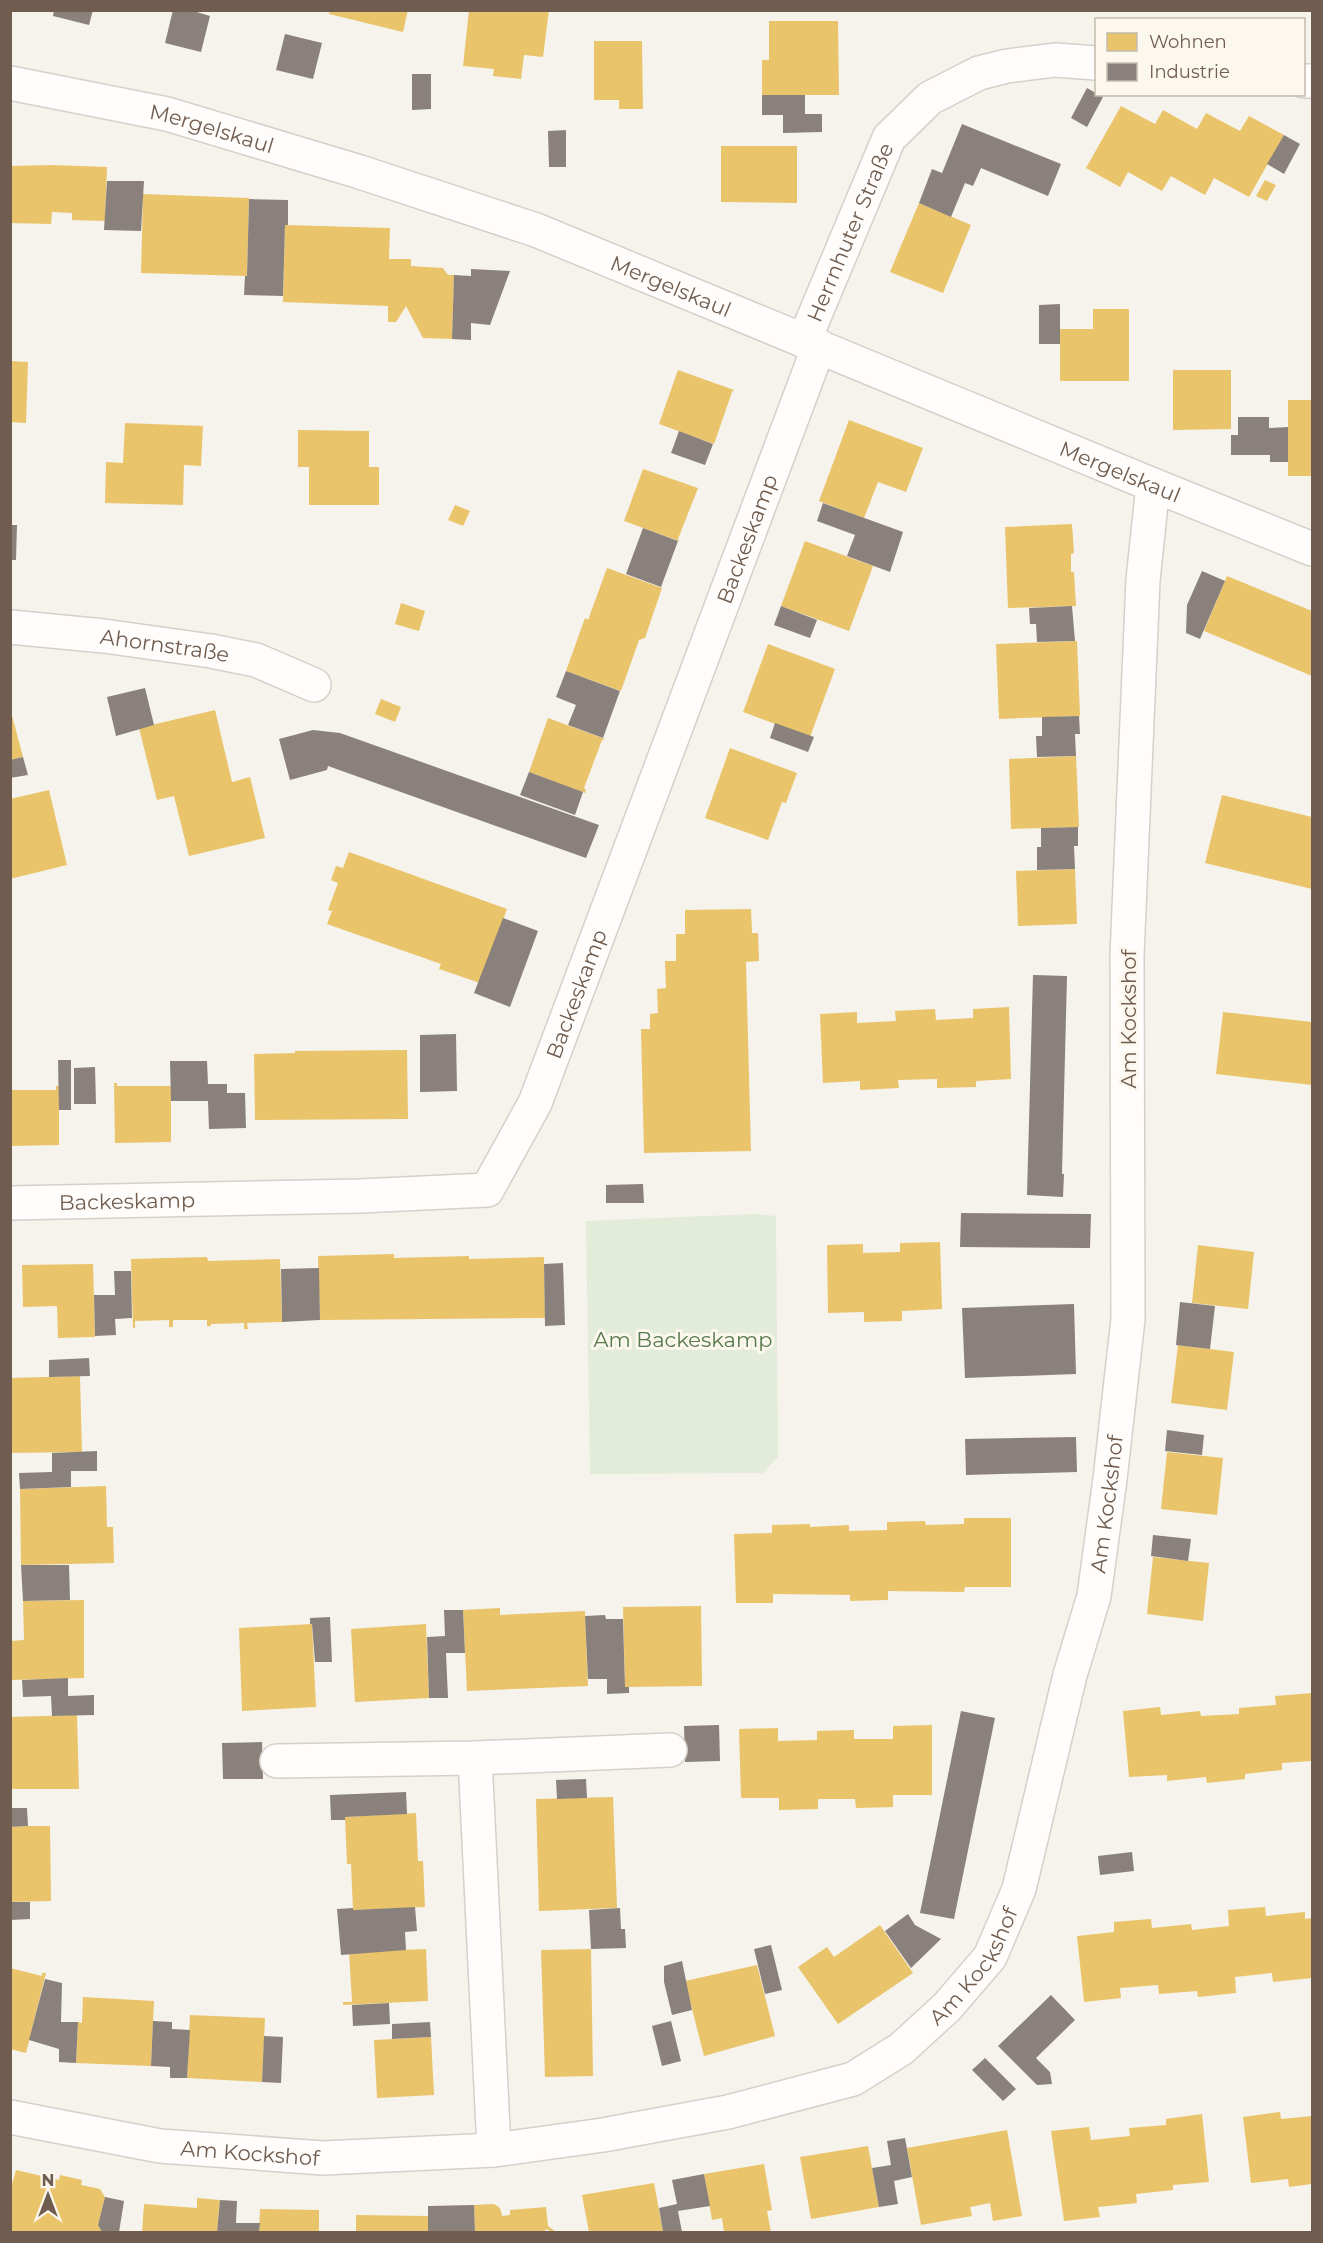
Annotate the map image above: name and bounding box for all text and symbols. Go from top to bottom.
legend [1095,18,1305,96]
text: Wohnen [1149,31,1227,53]
text: Industrie [1149,61,1230,83]
street label: Mergelskaul [148,98,277,158]
street label: Herrnhuter Straße [801,139,898,325]
street label: Mergelskaul [607,250,735,322]
street label: Mergelskaul [1056,435,1184,507]
street label: Backeskamp [711,471,782,607]
street label: Ahornstraße [99,623,232,667]
street label: Backeskamp [540,926,612,1062]
street label: Am Kockshof [1116,949,1141,1089]
street label: Backeskamp [59,1187,195,1215]
park label: Am Backeskamp [593,1327,773,1352]
street label: Am Kockshof [1085,1433,1127,1575]
street label: Am Kockshof [924,1903,1023,2030]
street label: Am Kockshof [180,2135,321,2170]
north arrow [18,2165,78,2225]
text: N [42,2171,54,2190]

